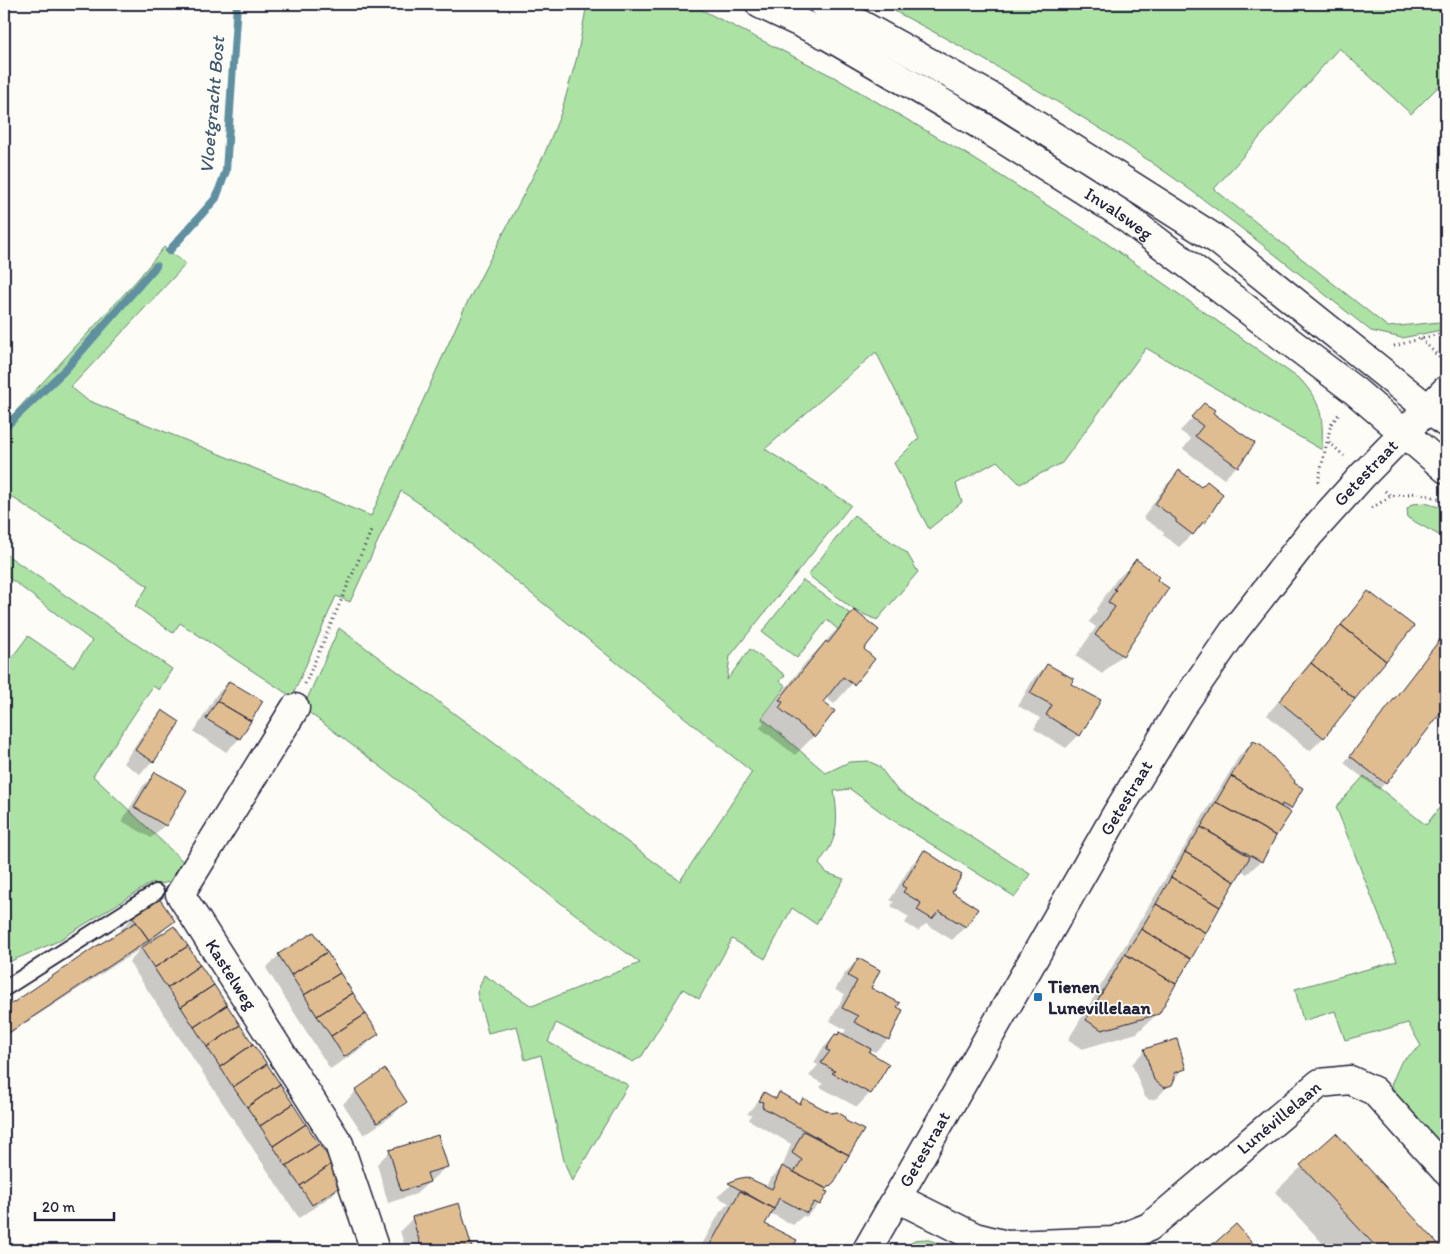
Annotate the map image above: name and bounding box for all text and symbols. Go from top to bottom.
water label: Vloetgracht Bost [195,34,230,174]
street label: Invalsweg [1081,183,1158,245]
street label: Getestraat [1329,435,1403,511]
street label: Getestraat [1095,756,1157,840]
street label: Kastelweg [201,935,262,1015]
place label: Tienen Lunevillelaan [1047,976,1152,1019]
marker: Tienen Lunevillelaan [1032,991,1044,1003]
street label: Lunévillelaan [1233,1076,1326,1159]
street label: Getestraat [894,1107,955,1191]
scale bar [35,1189,114,1221]
text: 20 m [42,1198,76,1216]

